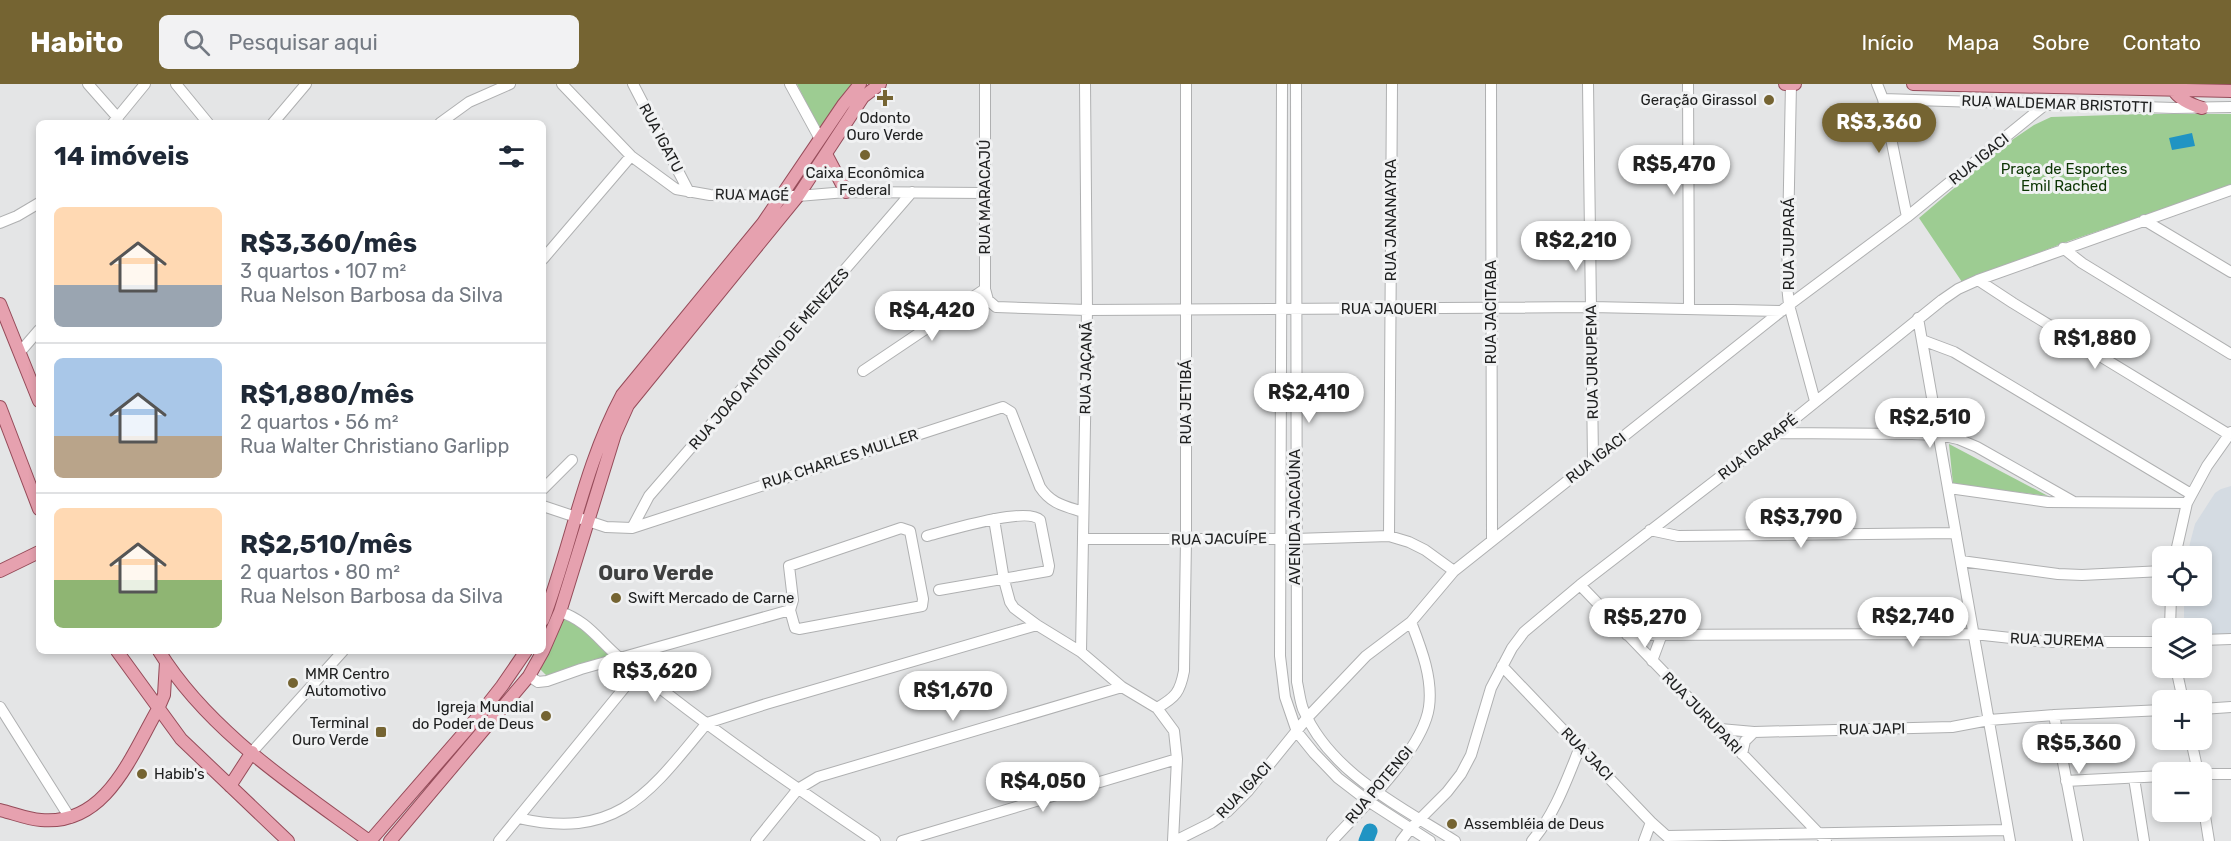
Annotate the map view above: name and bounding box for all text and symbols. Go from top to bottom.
search box [159,15,579,69]
text: Habito [30,26,123,59]
icon: search [180,26,213,59]
text: Pesquisar aqui [228,29,378,56]
text: Início [1862,30,1914,55]
text: Mapa [1947,30,1999,55]
text: Sobre [2032,30,2089,55]
text: Contato [2122,30,2201,55]
marker: Odonto Ouro Verde [876,89,894,107]
place label: Geração Girassol [1640,91,1757,109]
street label: RUA WALDEMAR BRISTOTTI [1961,92,2153,116]
marker: Geração Girassol [1762,93,1776,107]
street label: RUA IGATU [635,100,687,176]
pin: R$3,360 [1824,103,1934,154]
place label: Odonto Ouro Verde [847,109,923,144]
text: R$3,360 [1836,110,1922,134]
street label: RUA IGACI [1946,130,2012,188]
icon: filters [495,140,528,173]
street label: RUA MARACAJÚ [976,140,994,254]
text: 14 imóveis [54,141,189,172]
pin: R$5,470 [1619,145,1729,196]
marker: Caixa Econômica Federal [858,148,872,162]
text: R$5,470 [1632,152,1716,176]
street label: RUA JANANAYRA [1382,159,1400,281]
park label: Praça de Esportes Emil Rached [2001,160,2128,195]
place label: Caixa Econômica Federal [806,164,924,199]
street label: RUA MAGÉ [715,185,789,205]
street label: RUA JUPARÁ [1780,198,1798,290]
pin: R$2,210 [1521,221,1631,272]
text: R$3,360/mês [240,228,417,259]
text: R$2,210 [1535,228,1617,252]
icon: home [102,231,174,303]
text: 3 quartos · 107 m² [240,259,406,283]
street label: RUA JACITABA [1482,260,1500,364]
street label: RUA JOÃO ANTÔNIO DE MENEZES [685,265,853,453]
text: Rua Nelson Barbosa da Silva [240,283,503,307]
pin: R$4,420 [877,291,987,342]
text: R$4,420 [889,298,975,322]
street label: RUA JAQUERI [1341,300,1437,318]
street label: RUA JURUPEMA [1582,305,1602,419]
pin: R$1,880 [2040,319,2150,370]
street label: RUA JAÇANÃ [1076,321,1096,415]
text: R$1,880 [2053,326,2137,350]
street label: RUA JETIBÁ [1177,360,1195,444]
pin: R$2,410 [1254,373,1364,424]
text: R$1,880/mês [240,379,414,410]
text: R$2,410 [1268,380,1350,404]
icon: home [102,382,174,454]
pin: R$2,510 [1875,398,1985,449]
text: R$2,510 [1889,405,1971,429]
text: 2 quartos · 56 m² [240,410,399,434]
street label: RUA IGARAPÉ [1715,410,1801,484]
street label: RUA CHARLES MULLER [760,425,920,493]
street label: RUA IGACI [1562,429,1630,487]
text: Rua Walter Christiano Garlipp [240,434,509,458]
street label: AVENIDA JACAÚNA [1286,449,1304,585]
pin: R$3,790 [1746,498,1856,549]
text: R$3,790 [1759,505,1843,529]
text: R$2,510/mês [240,529,412,560]
street label: RUA JACUÍPE [1171,529,1267,549]
icon: home [102,532,174,604]
map controls [2152,546,2212,822]
button: locate [2152,546,2212,606]
text: 2 quartos · 80 m² [240,560,400,584]
district label: Ouro Verde [598,560,714,585]
text: Rua Nelson Barbosa da Silva [240,584,503,608]
place label: Swift Mercado de Carne [628,589,794,607]
marker: Swift Mercado de Carne [609,591,623,605]
pin: R$2,740 [1858,597,1968,648]
pin: R$5,270 [1590,598,1700,649]
text: R$2,740 [1871,604,1955,628]
text: R$5,270 [1603,605,1687,629]
button: layers [2152,618,2212,678]
street label: RUA JUREMA [2010,629,2104,651]
pin: R$3,620 [600,652,710,703]
text: R$3,620 [612,659,698,683]
place label: MMR Centro Automotivo [305,665,390,700]
street label: RUA JURUPARI [1658,668,1746,758]
pin: R$1,670 [898,671,1008,722]
marker: MMR Centro Automotivo [286,676,300,690]
text: R$1,670 [913,678,993,702]
button: + [2152,690,2212,750]
place label: Igreja Mundial do Poder de Deus [412,698,534,733]
marker: Igreja Mundial do Poder de Deus [539,709,553,723]
place label: Terminal Ouro Verde [292,714,369,749]
street label: RUA JAPI [1839,719,1905,739]
street label: RUA JACI [1557,724,1617,784]
pin: R$5,360 [2024,724,2134,775]
marker: Terminal Ouro Verde [374,725,388,739]
text: R$5,360 [2036,731,2122,755]
street label: RUA POTENGI [1341,743,1417,827]
street label: RUA IGACI [1213,758,1275,822]
pin: R$4,050 [988,762,1098,813]
button: − [2152,762,2212,822]
place label: Habib's [154,765,205,783]
marker: Habib's [135,767,149,781]
text: R$4,050 [1000,769,1086,793]
place label: Assembléia de Deus [1464,815,1604,833]
marker: Assembléia de Deus [1445,817,1459,831]

